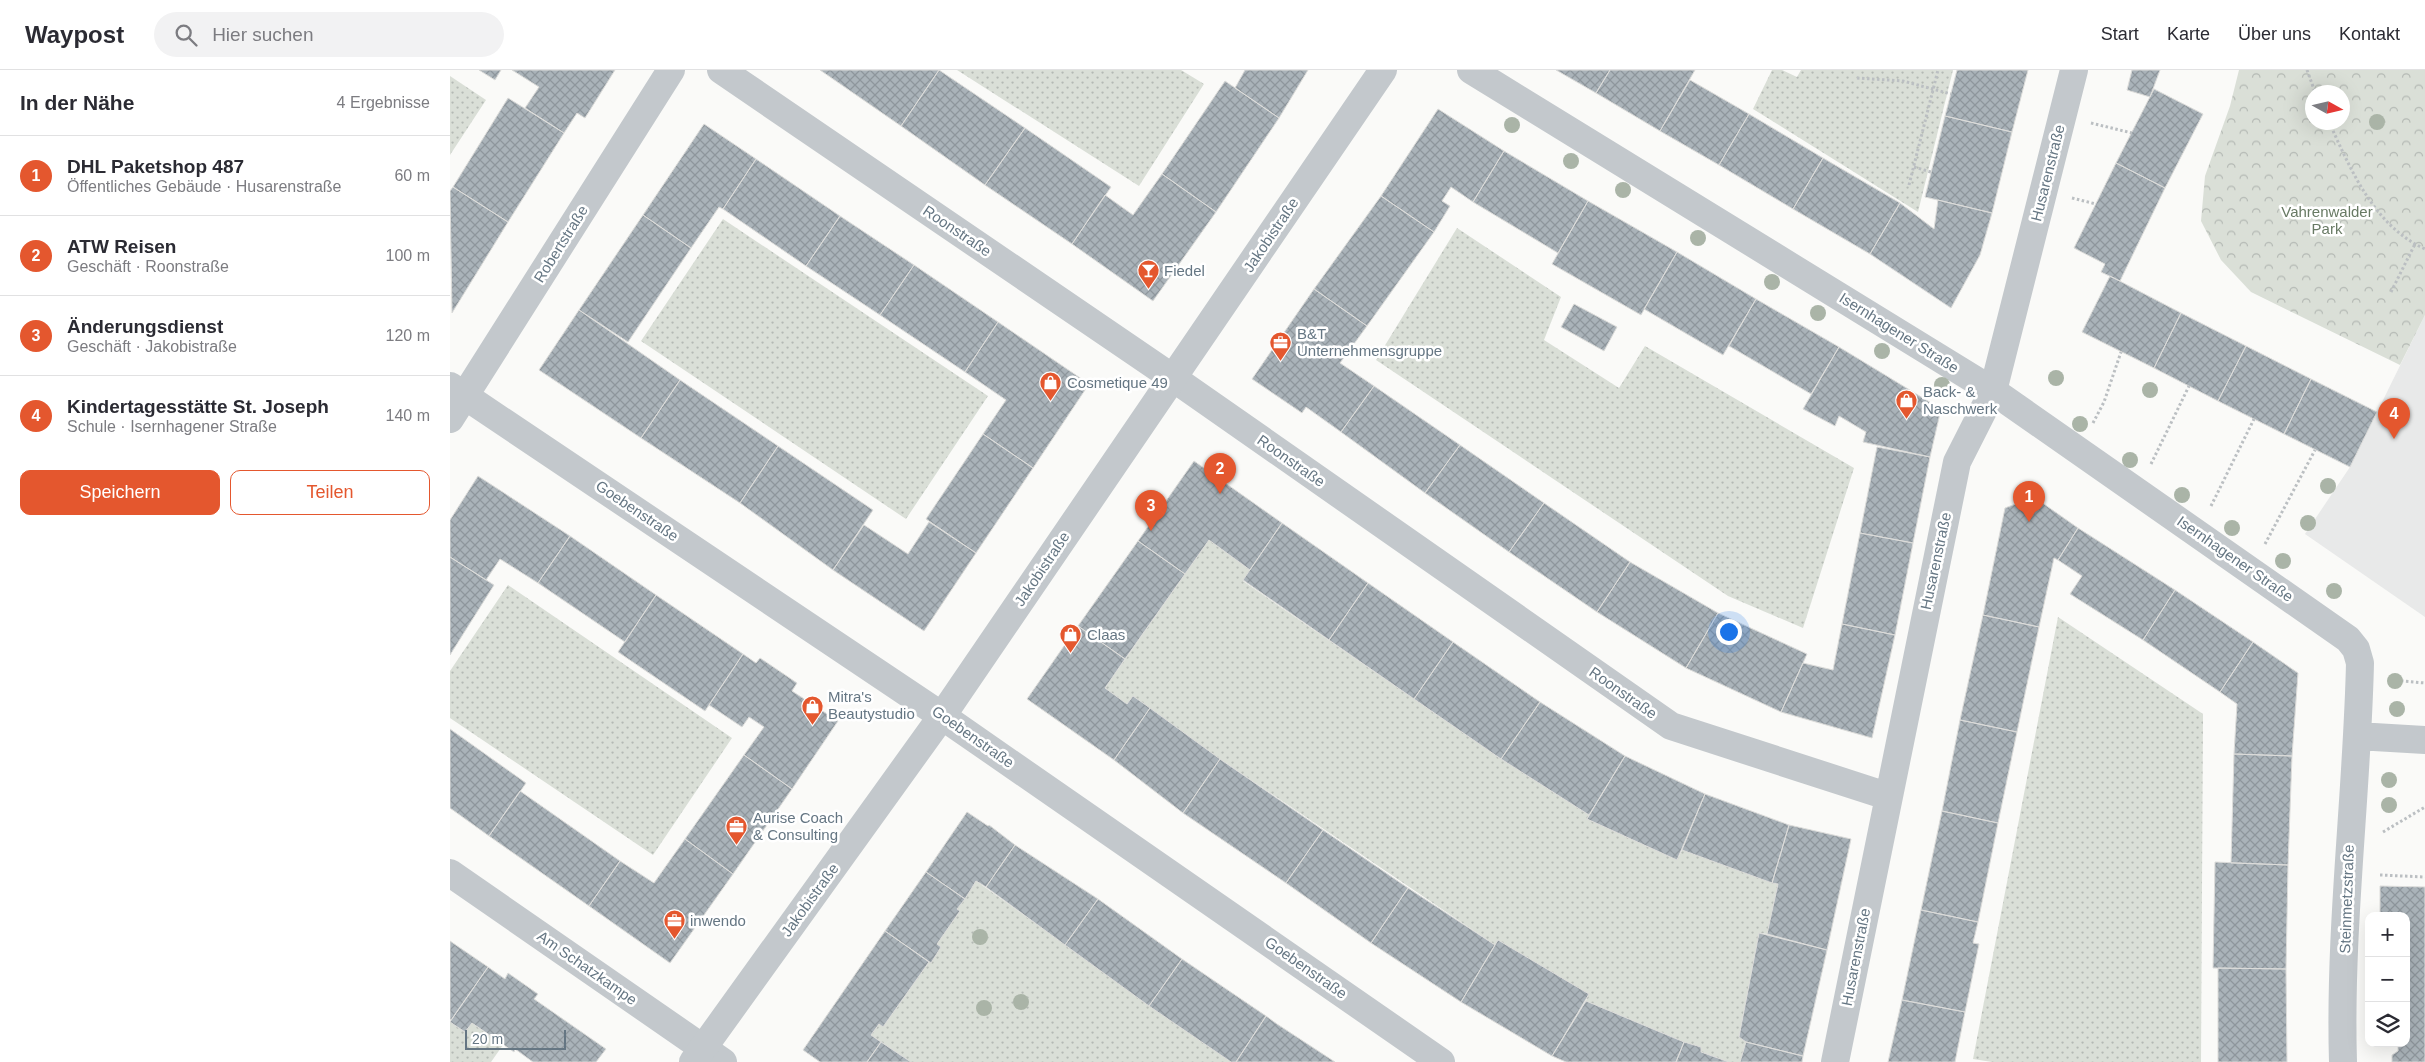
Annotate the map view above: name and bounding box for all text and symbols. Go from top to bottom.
search box [154,12,504,57]
text: Waypost [25,21,124,48]
icon: search [172,21,200,49]
text: Hier suchen [212,24,314,45]
text: Start [2101,24,2139,44]
text: Karte [2167,24,2210,44]
text: Über uns [2238,24,2311,44]
text: Kontakt [2339,24,2400,44]
north arrow [2305,85,2350,130]
text: In der Nähe [20,91,134,114]
text: 4 Ergebnisse [337,94,430,111]
street label: Husarenstraße [2027,123,2068,223]
text: DHL Paketshop 487 [67,156,244,177]
text: 1 [32,167,40,184]
text: 60 m [394,167,430,184]
text: Öffentliches Gebäude · Husarenstraße [67,178,342,195]
street label: Jakobistraße [1240,194,1302,275]
street label: Robertstraße [530,202,591,285]
street label: Roonstraße [920,202,995,260]
park label: Vahrenwalder Park [2281,203,2373,237]
text: ATW Reisen [67,236,176,257]
text: 2 [32,247,40,264]
text: 100 m [386,247,430,264]
text: Geschäft · Roonstraße [67,258,229,275]
bar icon: Fiedel [1136,259,1160,290]
place label: Fiedel [1164,262,1205,279]
street label: Isernhagener Straße [1836,289,1962,376]
text: Änderungsdienst [67,316,223,337]
place label: B&T Unternehmensgruppe [1297,325,1442,359]
text: 3 [32,327,40,344]
text: 120 m [386,327,430,344]
office icon: B&T Unternehmensgruppe [1269,331,1293,362]
text: Geschäft · Jakobistraße [67,338,237,355]
shop icon: Cosmetique 49 [1039,371,1063,402]
place label: Cosmetique 49 [1067,374,1168,391]
place label: Back- & Naschwerk [1923,383,1998,417]
shop icon: Back- & Naschwerk [1895,389,1919,420]
text: Kindertagesstätte St. Joseph [67,396,329,417]
pin: 4 [2378,398,2410,439]
text: 4 [32,407,40,424]
text: 140 m [386,407,430,424]
text: Schule · Isernhagener Straße [67,418,277,435]
street label: Roonstraße [1254,431,1328,490]
pin: 2 [1204,453,1236,494]
button: Speichern [20,470,220,515]
button: Teilen [230,470,430,515]
street label: Goebenstraße [593,477,682,544]
pin: 1 [2013,481,2045,522]
pin: 3 [1135,490,1167,531]
street label: Husarenstraße [1917,511,1954,611]
street label: Isernhagener Straße [2174,512,2297,605]
street label: Jakobistraße [1011,528,1073,609]
your location [1716,619,1742,645]
shop icon: Claas [1059,623,1083,654]
place label: Claas [1087,626,1125,643]
street label: Roonstraße [1586,663,1660,722]
place label: Mitra's Beautystudio [828,688,915,722]
shop icon: Mitra's Beautystudio [800,694,824,725]
street label: Goebenstraße [929,702,1017,771]
place label: Aurise Coach & Consulting [753,809,843,843]
office icon: Aurise Coach & Consulting [725,815,749,846]
street label: Steinmetzstraße [2336,844,2357,954]
street label: Jakobistraße [777,860,842,939]
street label: Husarenstraße [1838,907,1873,1007]
office icon: inwendo [662,909,686,940]
place label: inwendo [690,912,746,929]
map controls [2365,912,2410,1047]
button: + [2365,912,2410,957]
street label: Am Schatzkampe [534,927,640,1008]
street label: Goebenstraße [1262,933,1350,1002]
button: − [2365,957,2410,1002]
button: layers [2365,1002,2410,1047]
scale bar [465,1027,566,1050]
text: 20 m [472,1031,503,1047]

